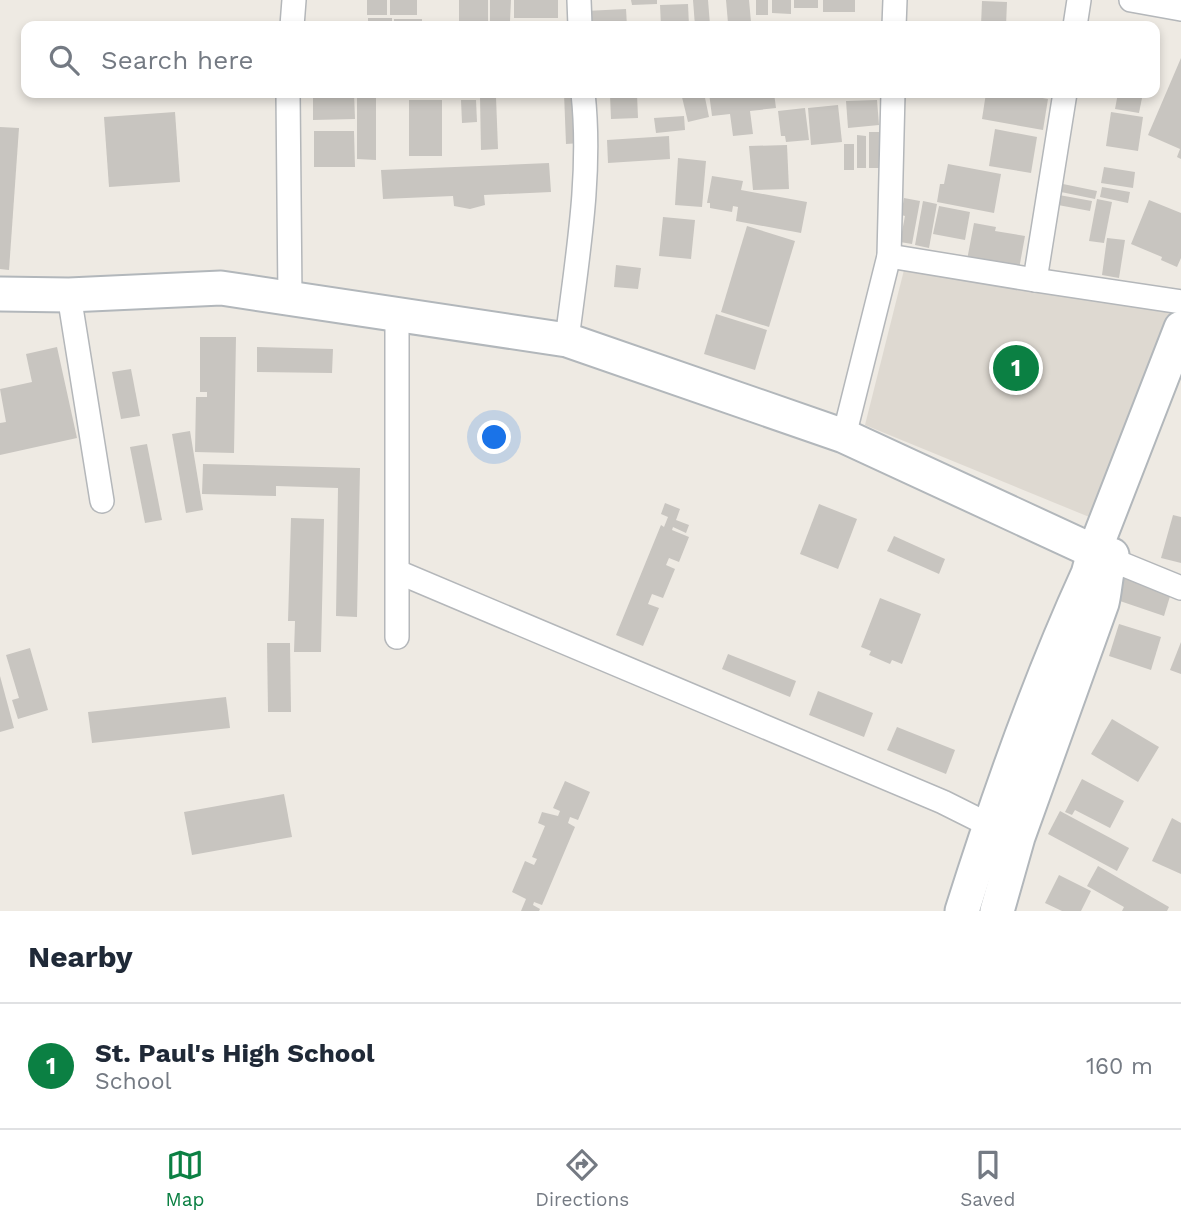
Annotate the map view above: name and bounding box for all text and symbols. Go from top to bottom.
search box [21,21,1160,98]
icon: search [45,41,83,79]
text: Search here [101,45,253,75]
pin: 1 [993,342,1039,394]
your location [477,420,511,454]
text: Nearby [28,939,133,974]
text: St. Paul's High School [95,1038,375,1068]
text: 1 [46,1053,56,1080]
text: 160 m [1086,1053,1153,1080]
text: School [95,1068,172,1095]
tab: Map [166,1146,204,1211]
tab: Directions [535,1146,629,1211]
tab: Saved [960,1146,1015,1211]

